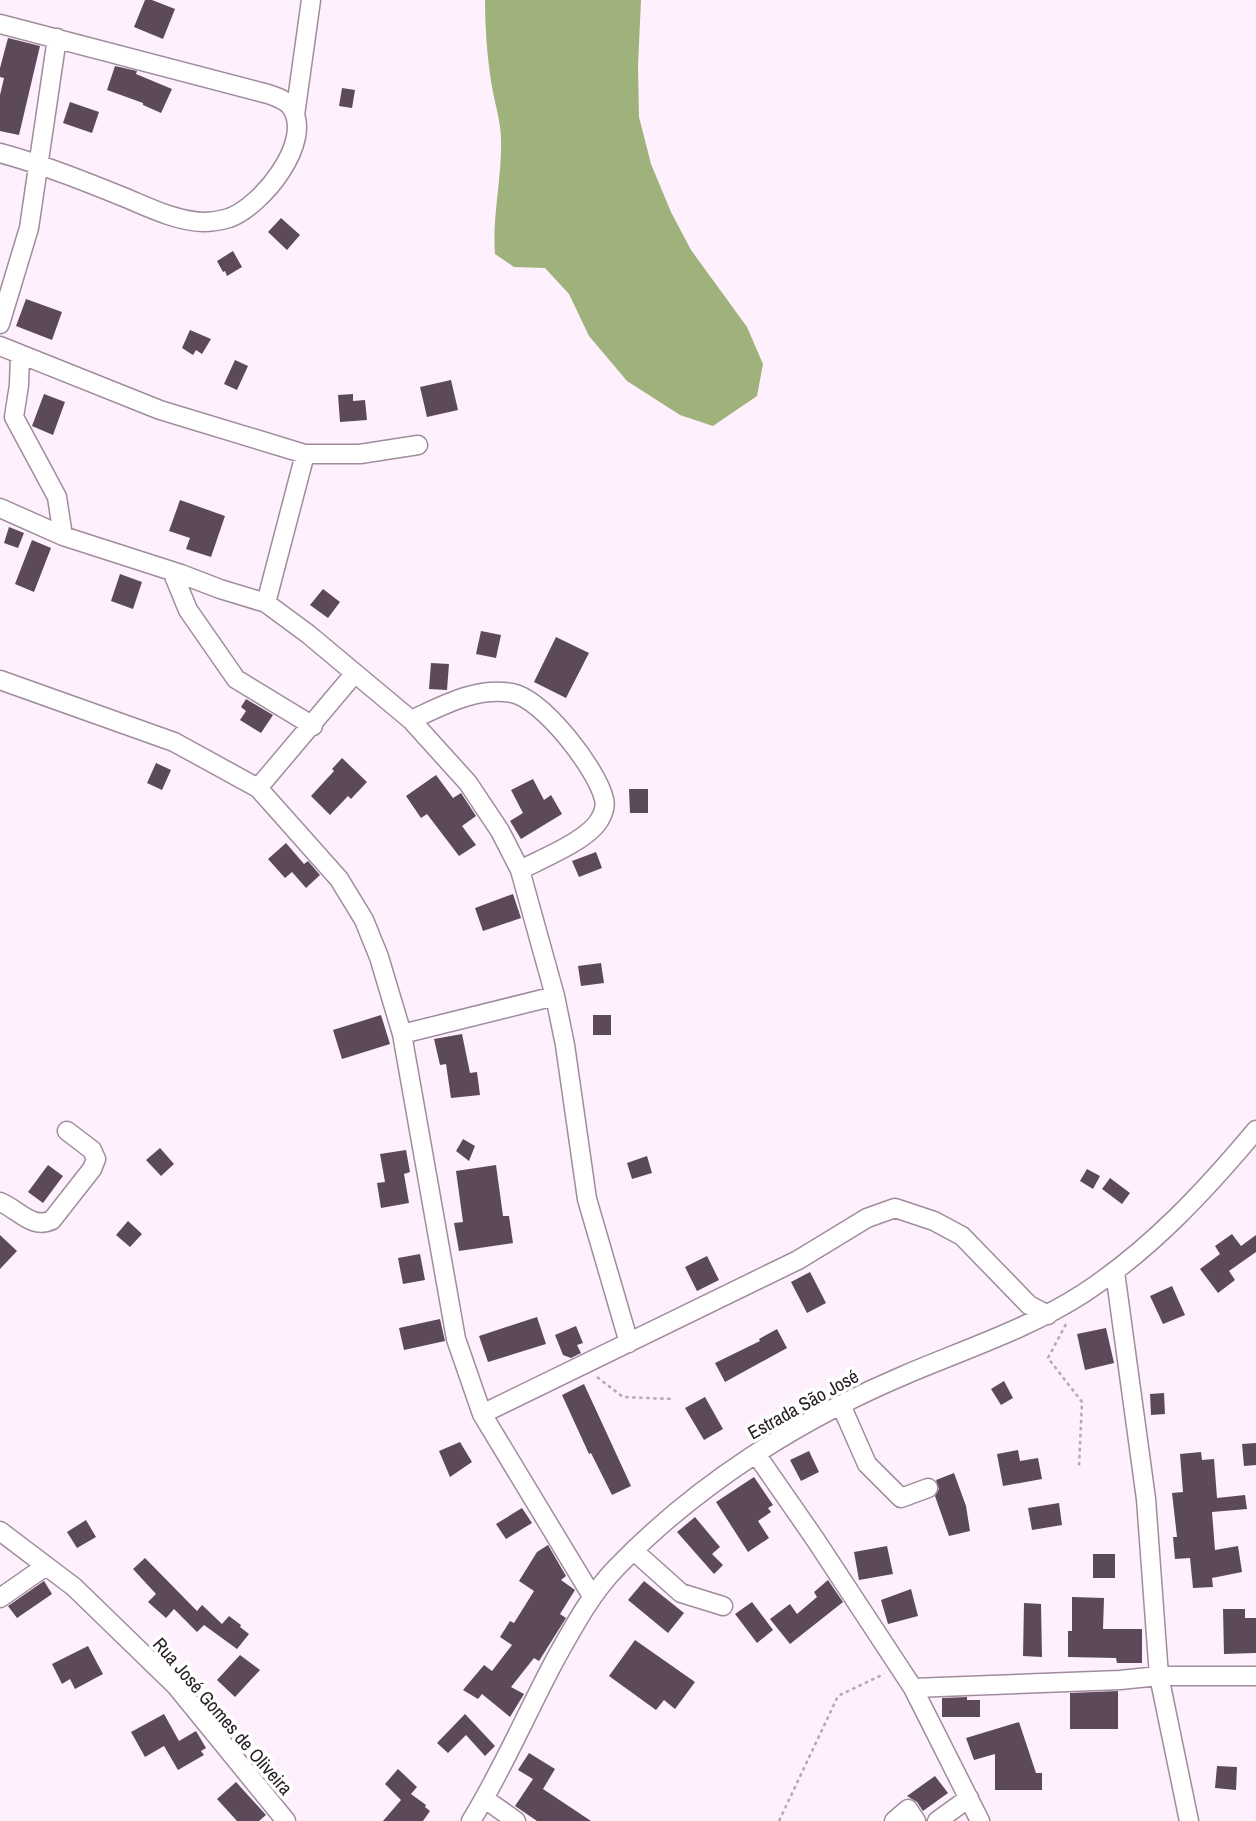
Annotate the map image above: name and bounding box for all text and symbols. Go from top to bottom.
street label: Estrada São José [743,1363,863,1445]
street label: Rua José Gomes de Oliveira [147,1632,299,1801]

